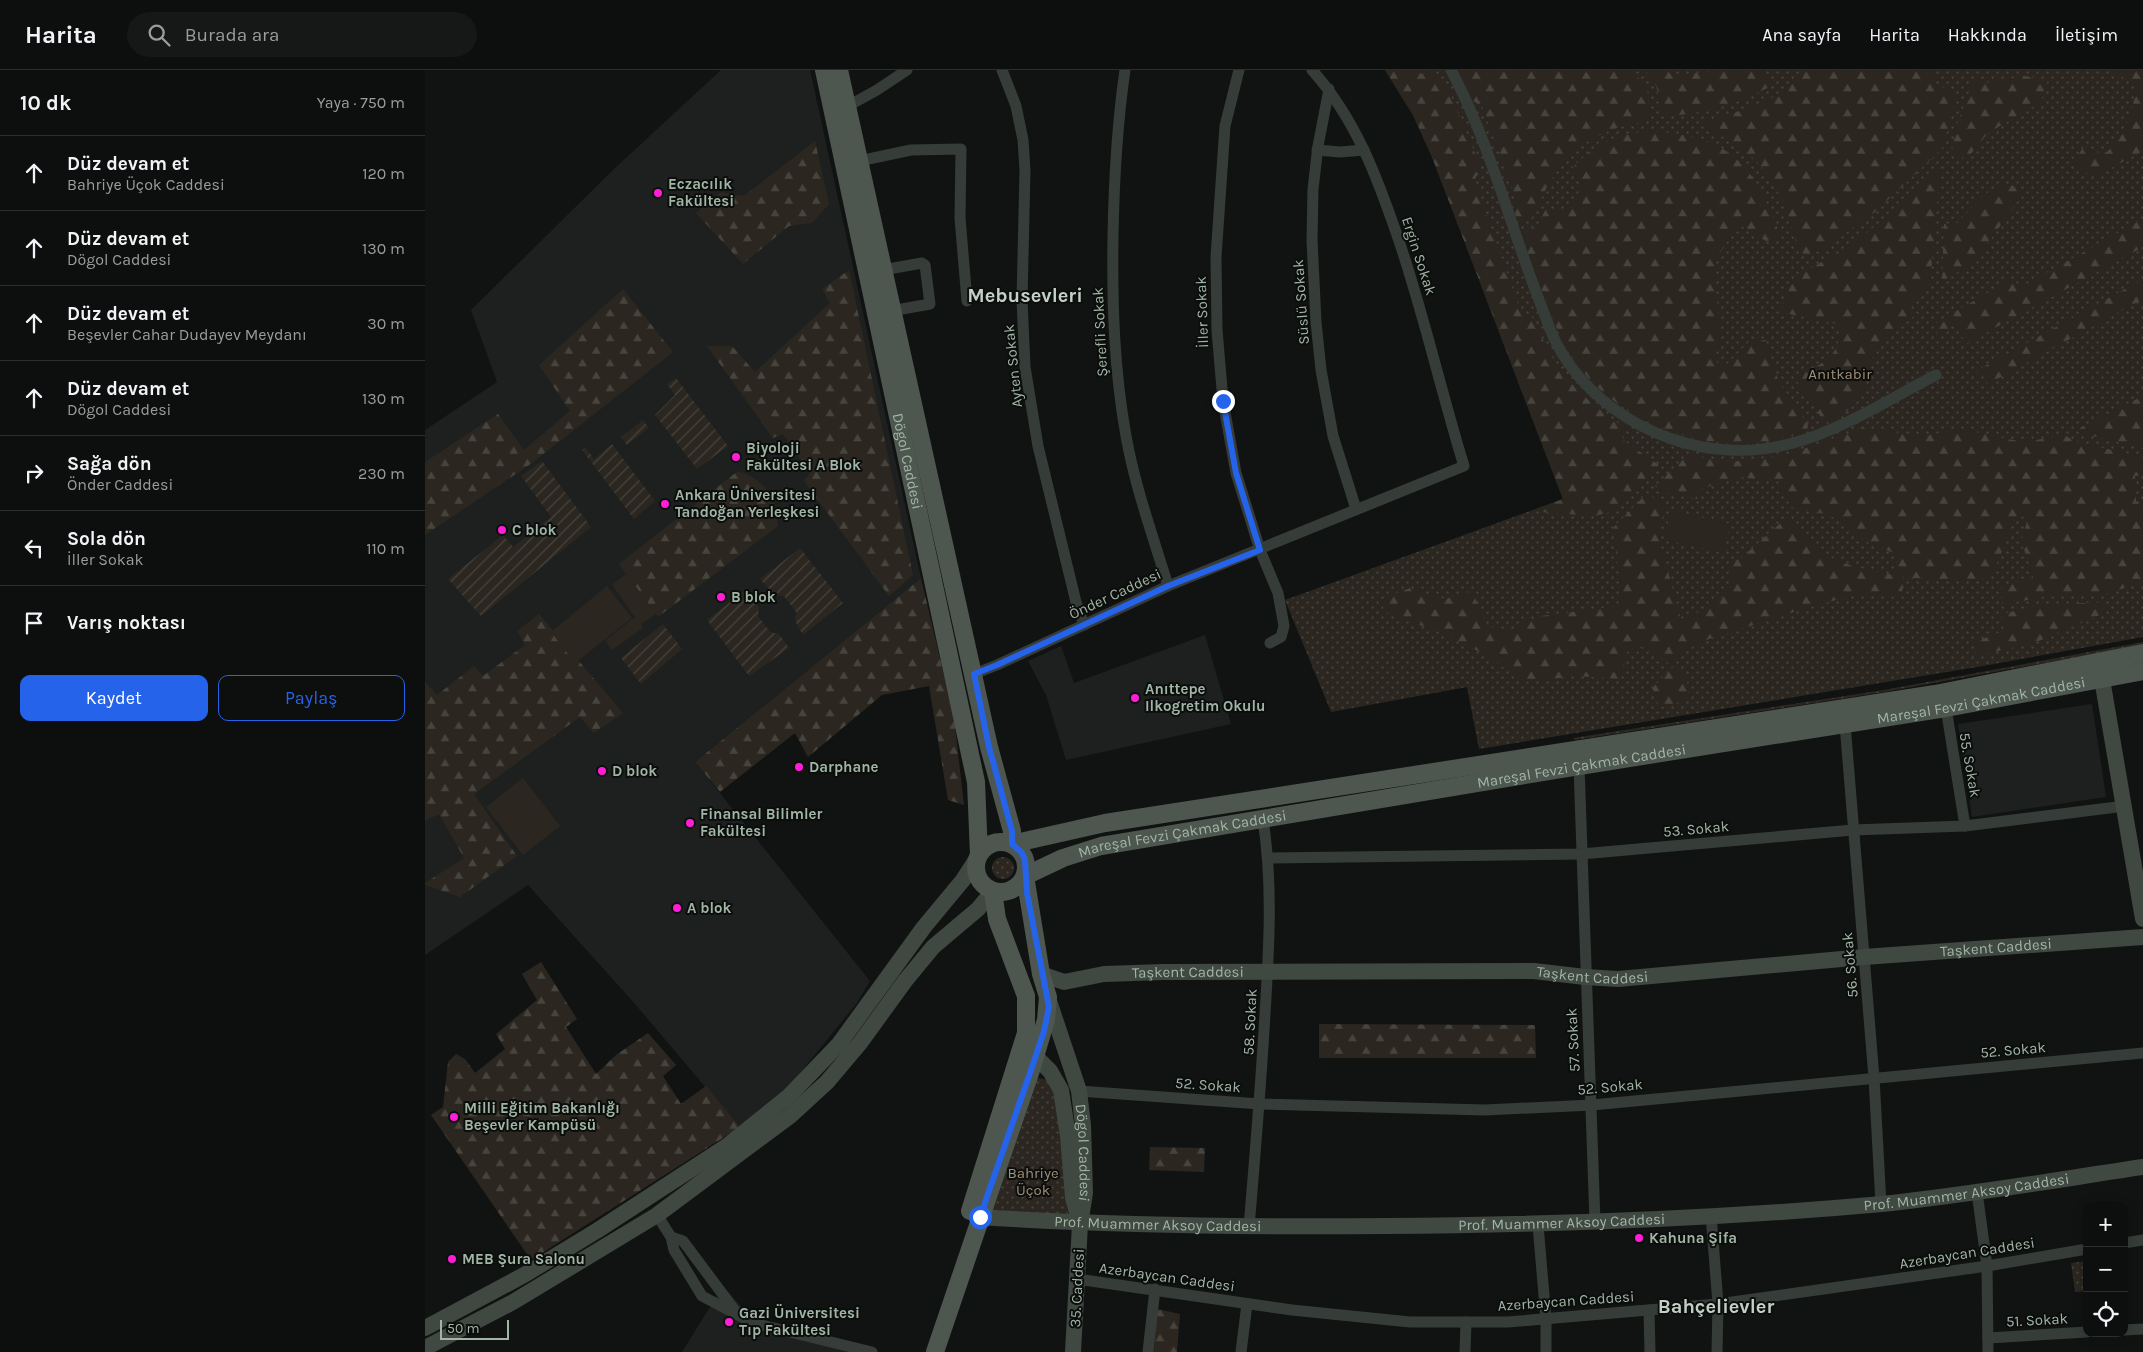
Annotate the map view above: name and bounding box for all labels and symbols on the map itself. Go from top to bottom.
place label: Eczacılık Fakültesi [668,175,734,210]
marker: Eczacılık Fakültesi [652,187,664,199]
street label: Ergin Sokak [1398,214,1440,298]
street label: Süslü Sokak [1289,259,1313,345]
street label: İller Sokak [1192,276,1212,348]
district label: Mebusevleri [967,284,1083,307]
street label: Şerefli Sokak [1089,287,1111,377]
street label: Ayten Sokak [1000,323,1026,409]
park label: Anıtkabir [1808,365,1872,383]
route end [1212,390,1235,413]
street label: Dögol Caddesi [888,411,927,511]
place label: Biyoloji Fakültesi A Blok [746,439,861,474]
marker: Biyoloji Fakültesi A Blok [730,451,742,463]
place label: Ankara Üniversitesi Tandoğan Yerleşkesi [675,485,820,521]
marker: Ankara Üniversitesi Tandoğan Yerleşkesi [659,498,671,510]
place label: C blok [512,521,557,539]
marker: C blok [496,524,508,536]
street label: Önder Caddesi [1066,565,1164,623]
place label: B blok [731,588,776,606]
marker: B blok [715,591,727,603]
street label: Mareşal Fevzi Çakmak Caddesi [1876,673,2087,728]
place label: Anıttepe Ilkogretim Okulu [1145,680,1265,715]
marker: Anıttepe Ilkogretim Okulu [1129,692,1141,704]
street label: 55. Sokak [1955,731,1985,799]
street label: Mareşal Fevzi Çakmak Caddesi [1476,740,1687,792]
place label: Darphane [809,758,879,776]
marker: Darphane [793,761,805,773]
place label: D blok [612,762,657,780]
marker: D blok [596,765,608,777]
place label: Finansal Bilimler Fakültesi [700,805,823,840]
street label: Mareşal Fevzi Çakmak Caddesi [1076,806,1288,862]
marker: Finansal Bilimler Fakültesi [684,817,696,829]
street label: 53. Sokak [1662,817,1730,841]
place label: A blok [687,899,731,917]
marker: A blok [671,902,683,914]
street label: 56. Sokak [1838,931,1862,999]
street label: Taşkent Caddesi [1940,935,2053,961]
street label: Taşkent Caddesi [1536,962,1649,988]
street label: Taşkent Caddesi [1131,963,1244,982]
street label: 58. Sokak [1239,988,1261,1056]
street label: 57. Sokak [1562,1007,1584,1073]
street label: 52. Sokak [1979,1038,2047,1062]
street label: 52. Sokak [1175,1074,1241,1096]
street label: 52. Sokak [1576,1075,1644,1099]
place label: Milli Eğitim Bakanlığı Beşevler Kampüsü [464,1099,620,1134]
street label: Dögol Caddesi [1072,1103,1094,1203]
marker: Milli Eğitim Bakanlığı Beşevler Kampüsü [448,1111,460,1123]
park label: Bahriye Üçok [1007,1164,1059,1199]
street label: Prof. Muammer Aksoy Caddesi [1863,1169,2070,1215]
route start [969,1206,992,1229]
street label: Prof. Muammer Aksoy Caddesi [1458,1210,1666,1234]
street label: Prof. Muammer Aksoy Caddesi [1054,1212,1261,1235]
place label: Kahuna Şifa [1649,1229,1737,1247]
marker: Kahuna Şifa [1633,1232,1645,1244]
street label: Azerbaycan Caddesi [1898,1233,2036,1273]
street label: 35. Caddesi [1066,1248,1088,1328]
place label: MEB Şura Salonu [462,1250,585,1268]
marker: MEB Şura Salonu [446,1253,458,1265]
street label: Azerbaycan Caddesi [1098,1259,1236,1295]
street label: Azerbaycan Caddesi [1497,1287,1635,1315]
district label: Bahçelievler [1658,1295,1774,1318]
place label: Gazi Üniversitesi Tıp Fakültesi [739,1303,860,1339]
street label: 51. Sokak [2006,1309,2068,1331]
marker: Gazi Üniversitesi Tıp Fakültesi [723,1316,735,1328]
scale bar [440,1317,509,1340]

